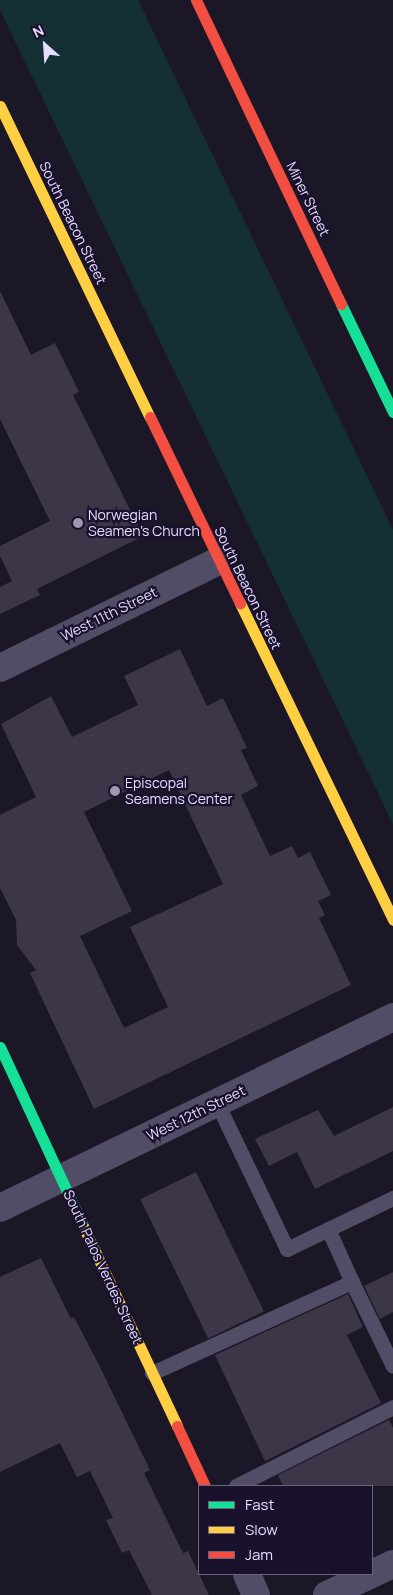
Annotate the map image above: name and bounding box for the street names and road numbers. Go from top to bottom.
street label: South Beacon Street [36,159,110,287]
street label: Miner Street [283,159,333,239]
street label: South Beacon Street [211,524,285,652]
street label: West 11th Street [58,583,160,645]
street label: West 12th Street [144,1082,248,1144]
street label: South Palos Verdes Street [60,1187,146,1347]

